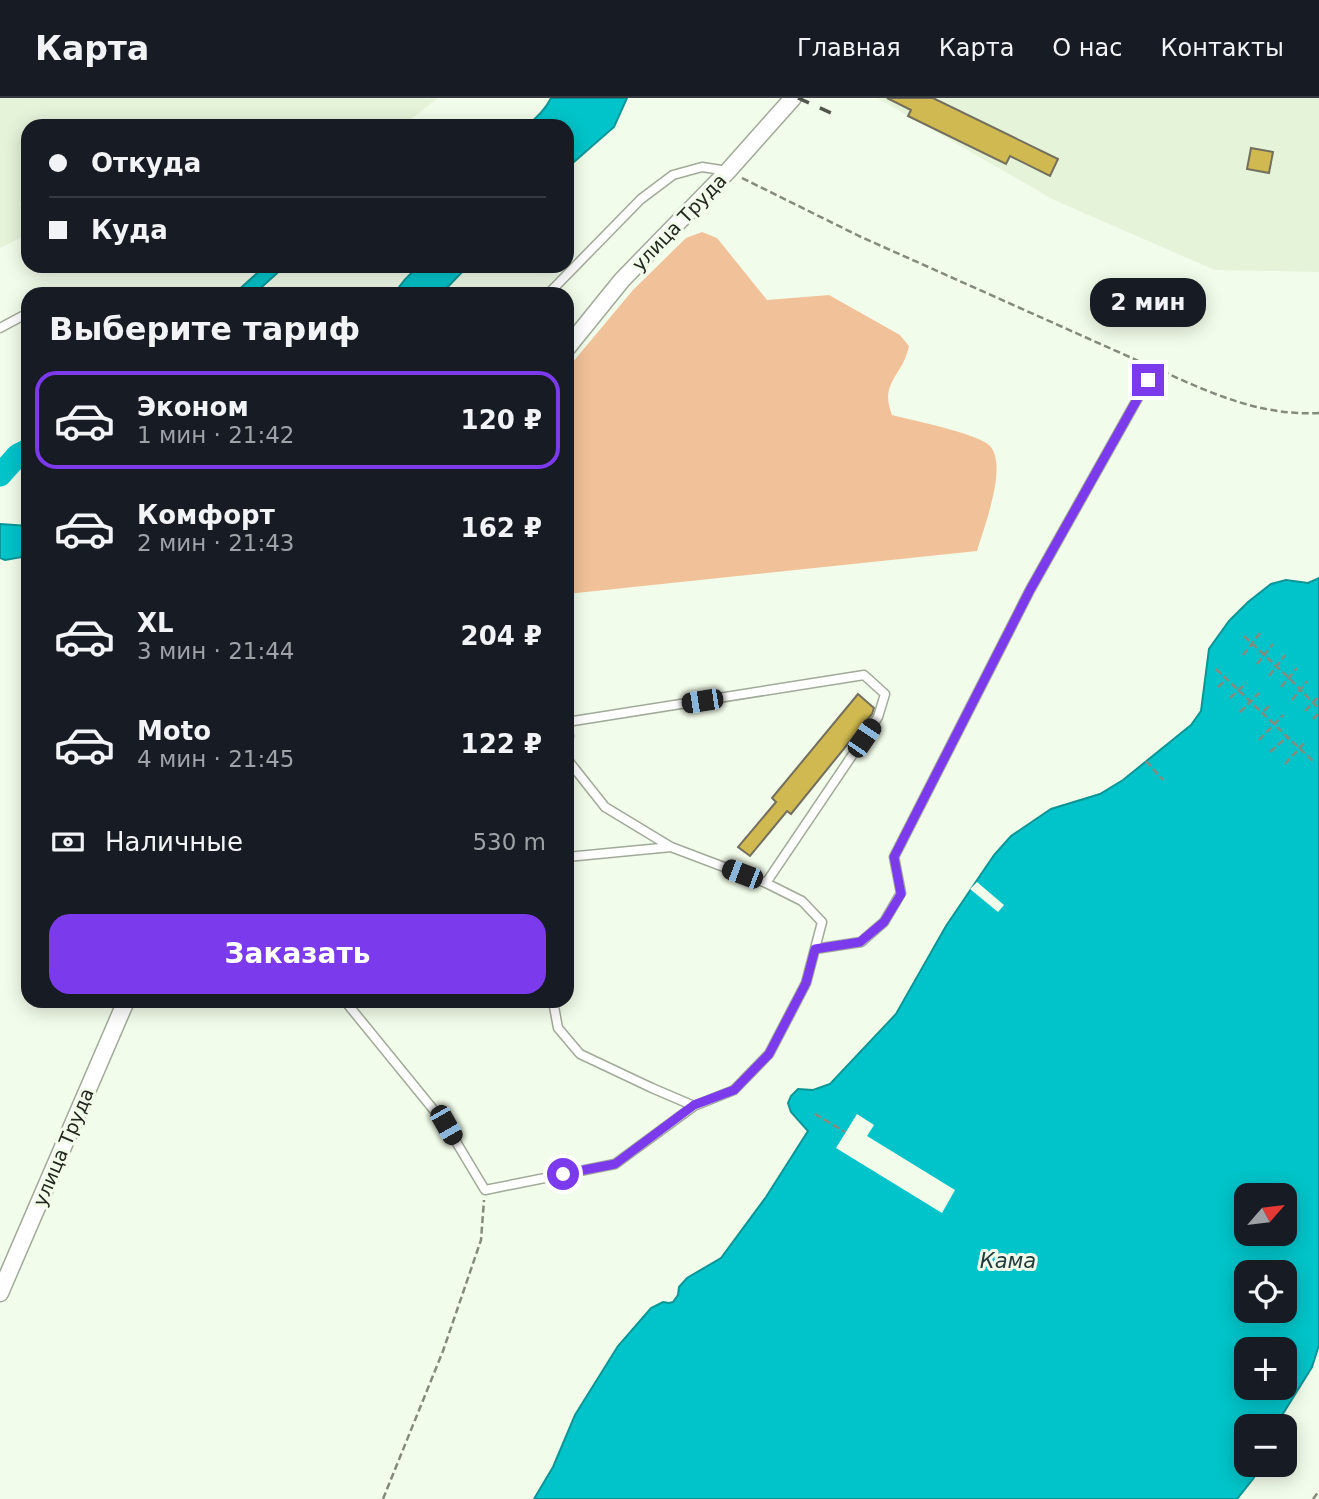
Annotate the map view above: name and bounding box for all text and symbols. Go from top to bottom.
text: Карта [35,29,149,68]
text: Главная [797,34,901,62]
text: Карта [939,34,1014,62]
text: О нас [1052,34,1122,62]
text: Контакты [1160,34,1284,62]
text: Откуда [91,148,201,178]
street label: улица Труда [627,169,731,275]
text: Куда [91,215,168,245]
callout: 2 мин [1090,278,1206,328]
text: 2 мин [1111,289,1185,315]
text: Выберите тариф [49,310,360,348]
route end [1132,364,1164,396]
icon: car [53,389,116,452]
text: Эконом [137,392,249,422]
text: 120 ₽ [461,405,542,435]
text: 1 мин · 21:42 [137,422,295,448]
icon: car [53,497,116,560]
text: Комфорт [137,500,275,530]
text: 162 ₽ [461,513,542,543]
text: 2 мин · 21:43 [137,530,295,556]
icon: car [53,605,116,668]
text: XL [137,608,174,638]
text: 204 ₽ [461,621,542,651]
text: 3 мин · 21:44 [137,638,295,664]
car [680,687,725,715]
icon: car [53,713,116,776]
car [844,715,885,761]
text: Moto [137,716,211,746]
text: 122 ₽ [461,729,542,759]
text: 4 мин · 21:45 [137,746,295,772]
icon: cash [49,823,87,861]
text: Наличные [105,827,243,857]
text: 530 m [472,829,546,855]
car [719,857,766,891]
button: Заказать [49,914,546,994]
street label: улица Труда [28,1085,98,1209]
car [427,1102,466,1148]
route start [547,1158,579,1190]
north arrow [1234,1183,1297,1246]
map controls [1234,1183,1297,1477]
water label: Кама [980,1249,1036,1273]
button: locate [1234,1260,1297,1323]
button: + [1234,1337,1297,1400]
button: − [1234,1414,1297,1477]

